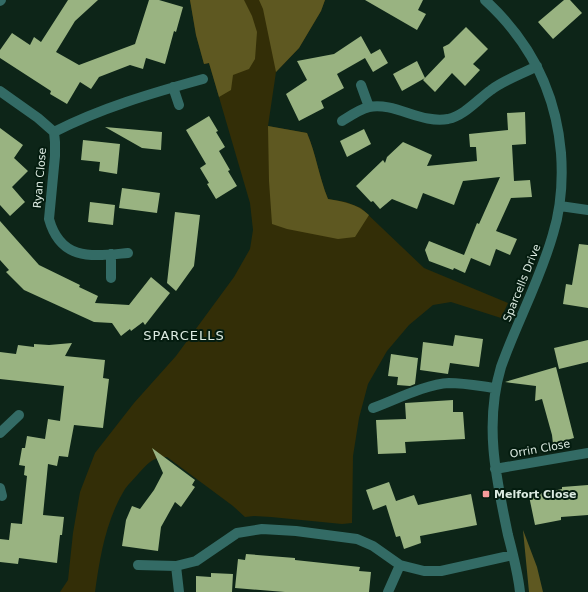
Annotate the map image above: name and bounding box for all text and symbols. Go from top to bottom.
street label: Ryan Close [31,147,49,209]
street label: Sparcells Drive [501,242,544,324]
district label: SPARCELLS [143,328,225,343]
street label: Orrin Close [509,437,571,461]
place label: Melfort Close [494,488,576,501]
marker: Melfort Close [481,489,491,499]

